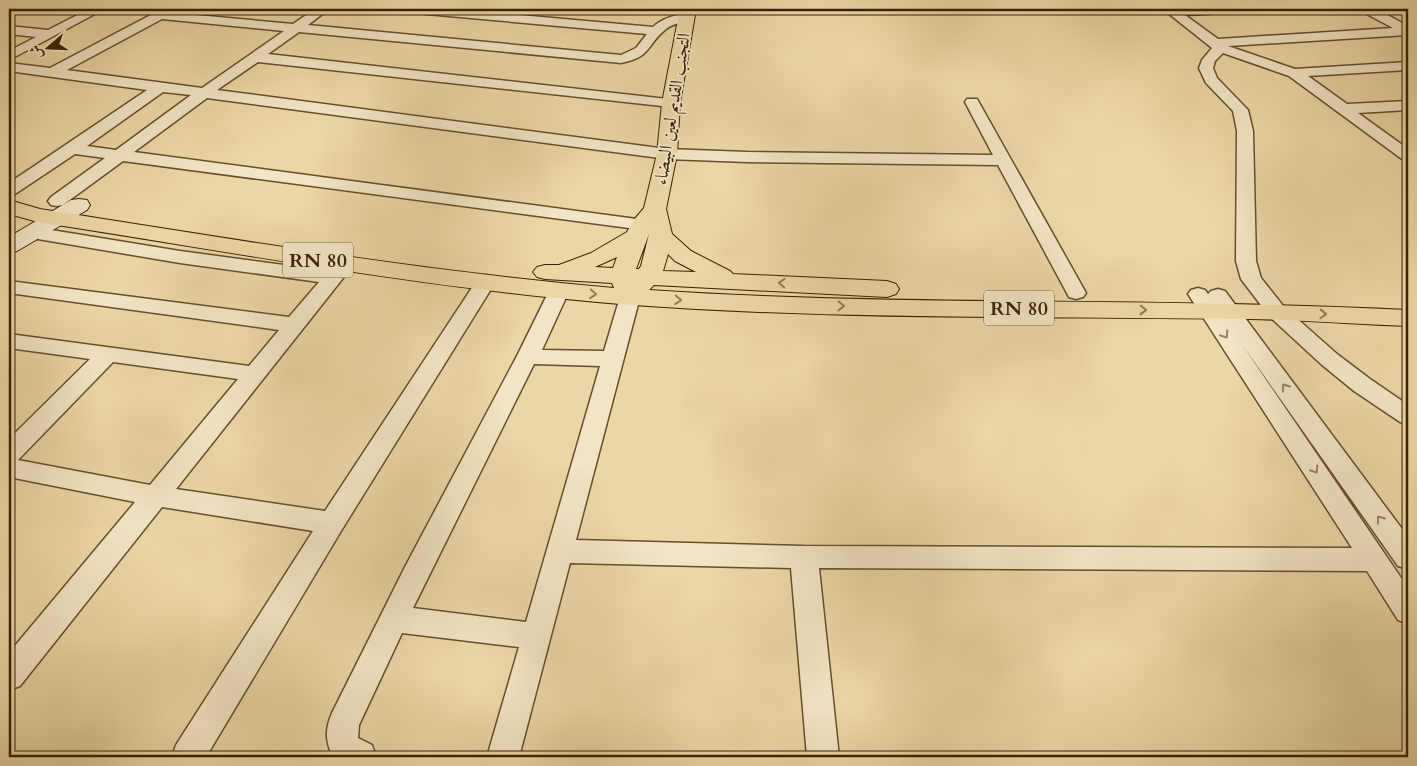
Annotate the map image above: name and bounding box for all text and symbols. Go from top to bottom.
north arrow [22,22,72,72]
street label: التجنب القديم لعين البيضاء [648,31,700,187]
text: ش [25,42,47,62]
road number: RN 80 [283,242,353,278]
one-way arrow [778,278,786,289]
one-way arrow [590,288,598,299]
road number: RN 80 [984,290,1054,326]
one-way arrow [675,294,683,305]
one-way arrow [837,301,845,311]
one-way arrow [1140,305,1147,315]
one-way arrow [1319,309,1327,320]
one-way arrow [1219,329,1228,338]
one-way arrow [1282,383,1291,393]
one-way arrow [1309,465,1318,474]
one-way arrow [1377,515,1386,525]

